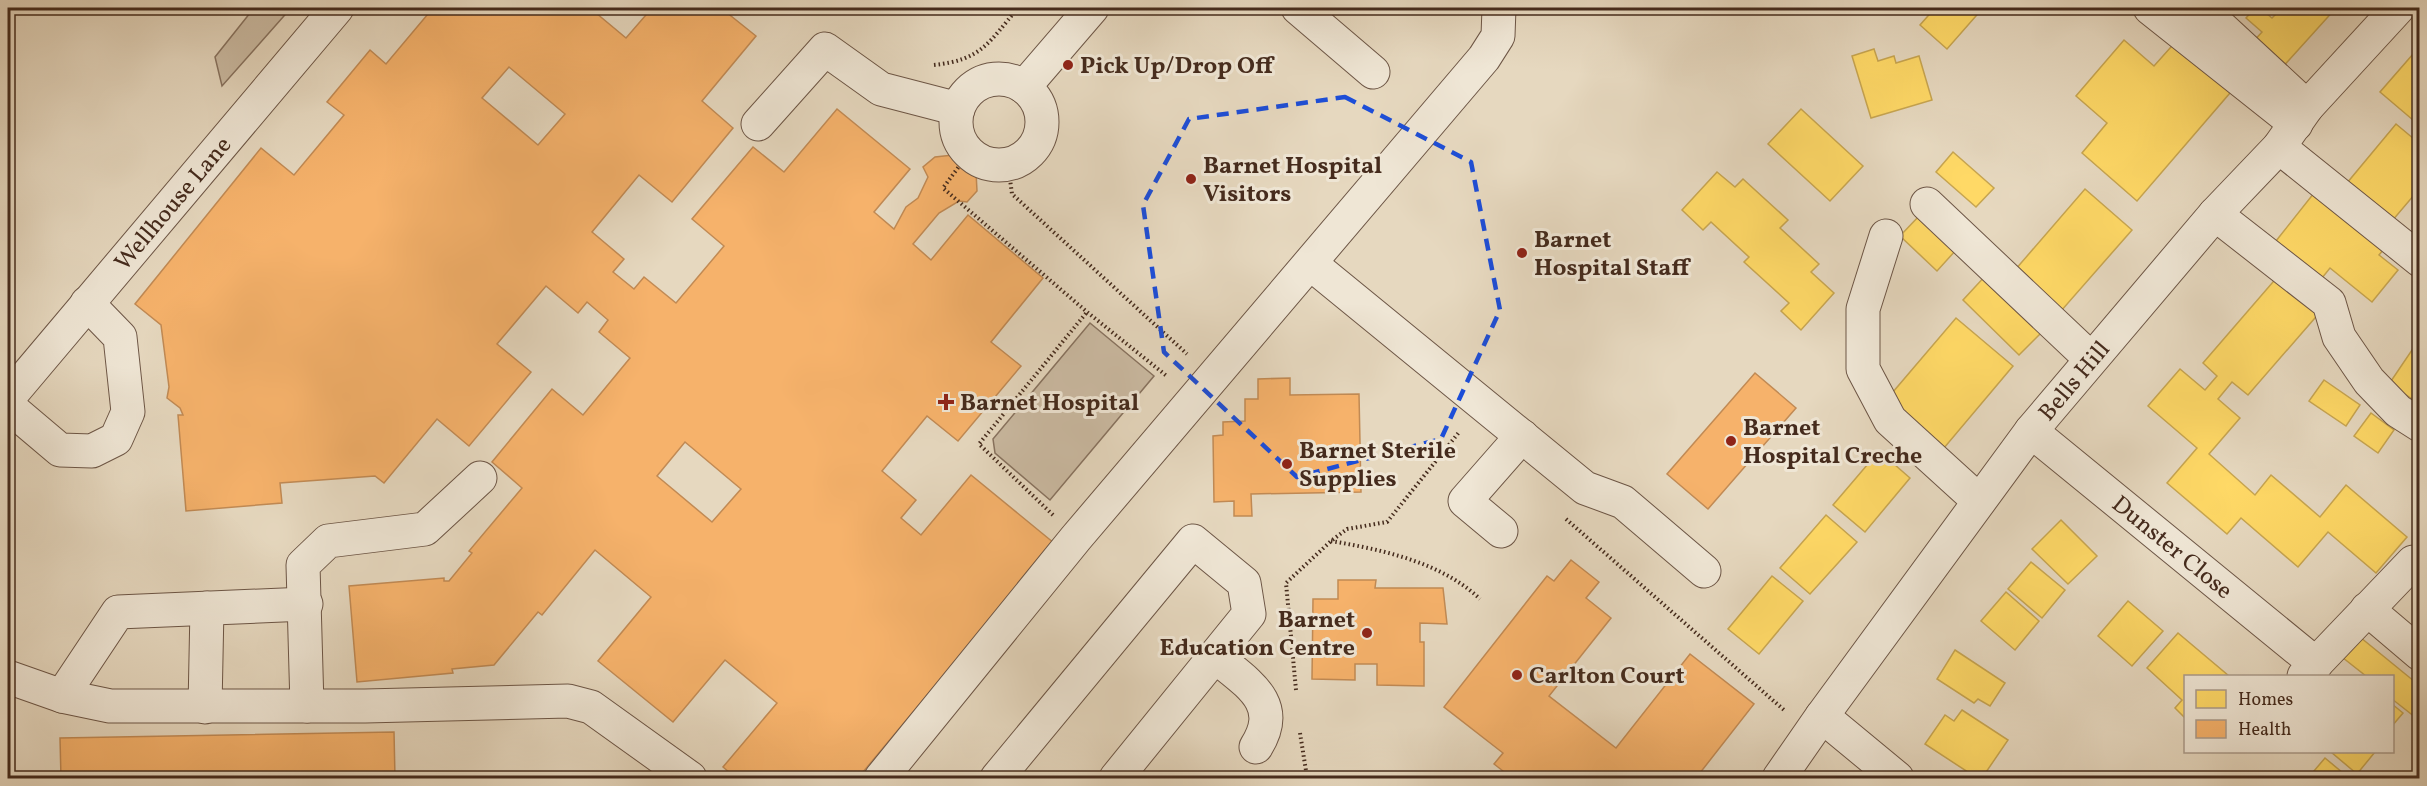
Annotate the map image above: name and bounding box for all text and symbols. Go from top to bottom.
place label: Pick Up/Drop Off [1080,50,1275,84]
marker: Pick Up/Drop Off [1061,58,1075,72]
street label: Wellhouse Lane [107,130,241,279]
place label: Barnet Hospital Visitors [1203,150,1382,212]
marker: Barnet Hospital Visitors [1184,172,1198,186]
place label: Barnet Hospital Staff [1534,224,1691,286]
marker: Barnet Hospital Staff [1515,246,1529,260]
street label: Bells Hill [2031,334,2119,429]
place label: Barnet Hospital [960,387,1139,421]
marker: Barnet Hospital [937,393,955,411]
place label: Barnet Hospital Creche [1743,412,1922,474]
marker: Barnet Hospital Creche [1724,434,1738,448]
place label: Barnet Sterile Supplies [1299,435,1456,497]
marker: Barnet Sterile Supplies [1280,457,1294,471]
street label: Dunster Close [2104,489,2239,608]
place label: Barnet Education Centre [1159,604,1355,666]
marker: Barnet Education Centre [1360,626,1374,640]
place label: Carlton Court [1529,660,1684,694]
marker: Carlton Court [1510,668,1524,682]
legend [2184,675,2394,753]
text: Homes [2238,688,2293,713]
text: Health [2238,718,2292,743]

